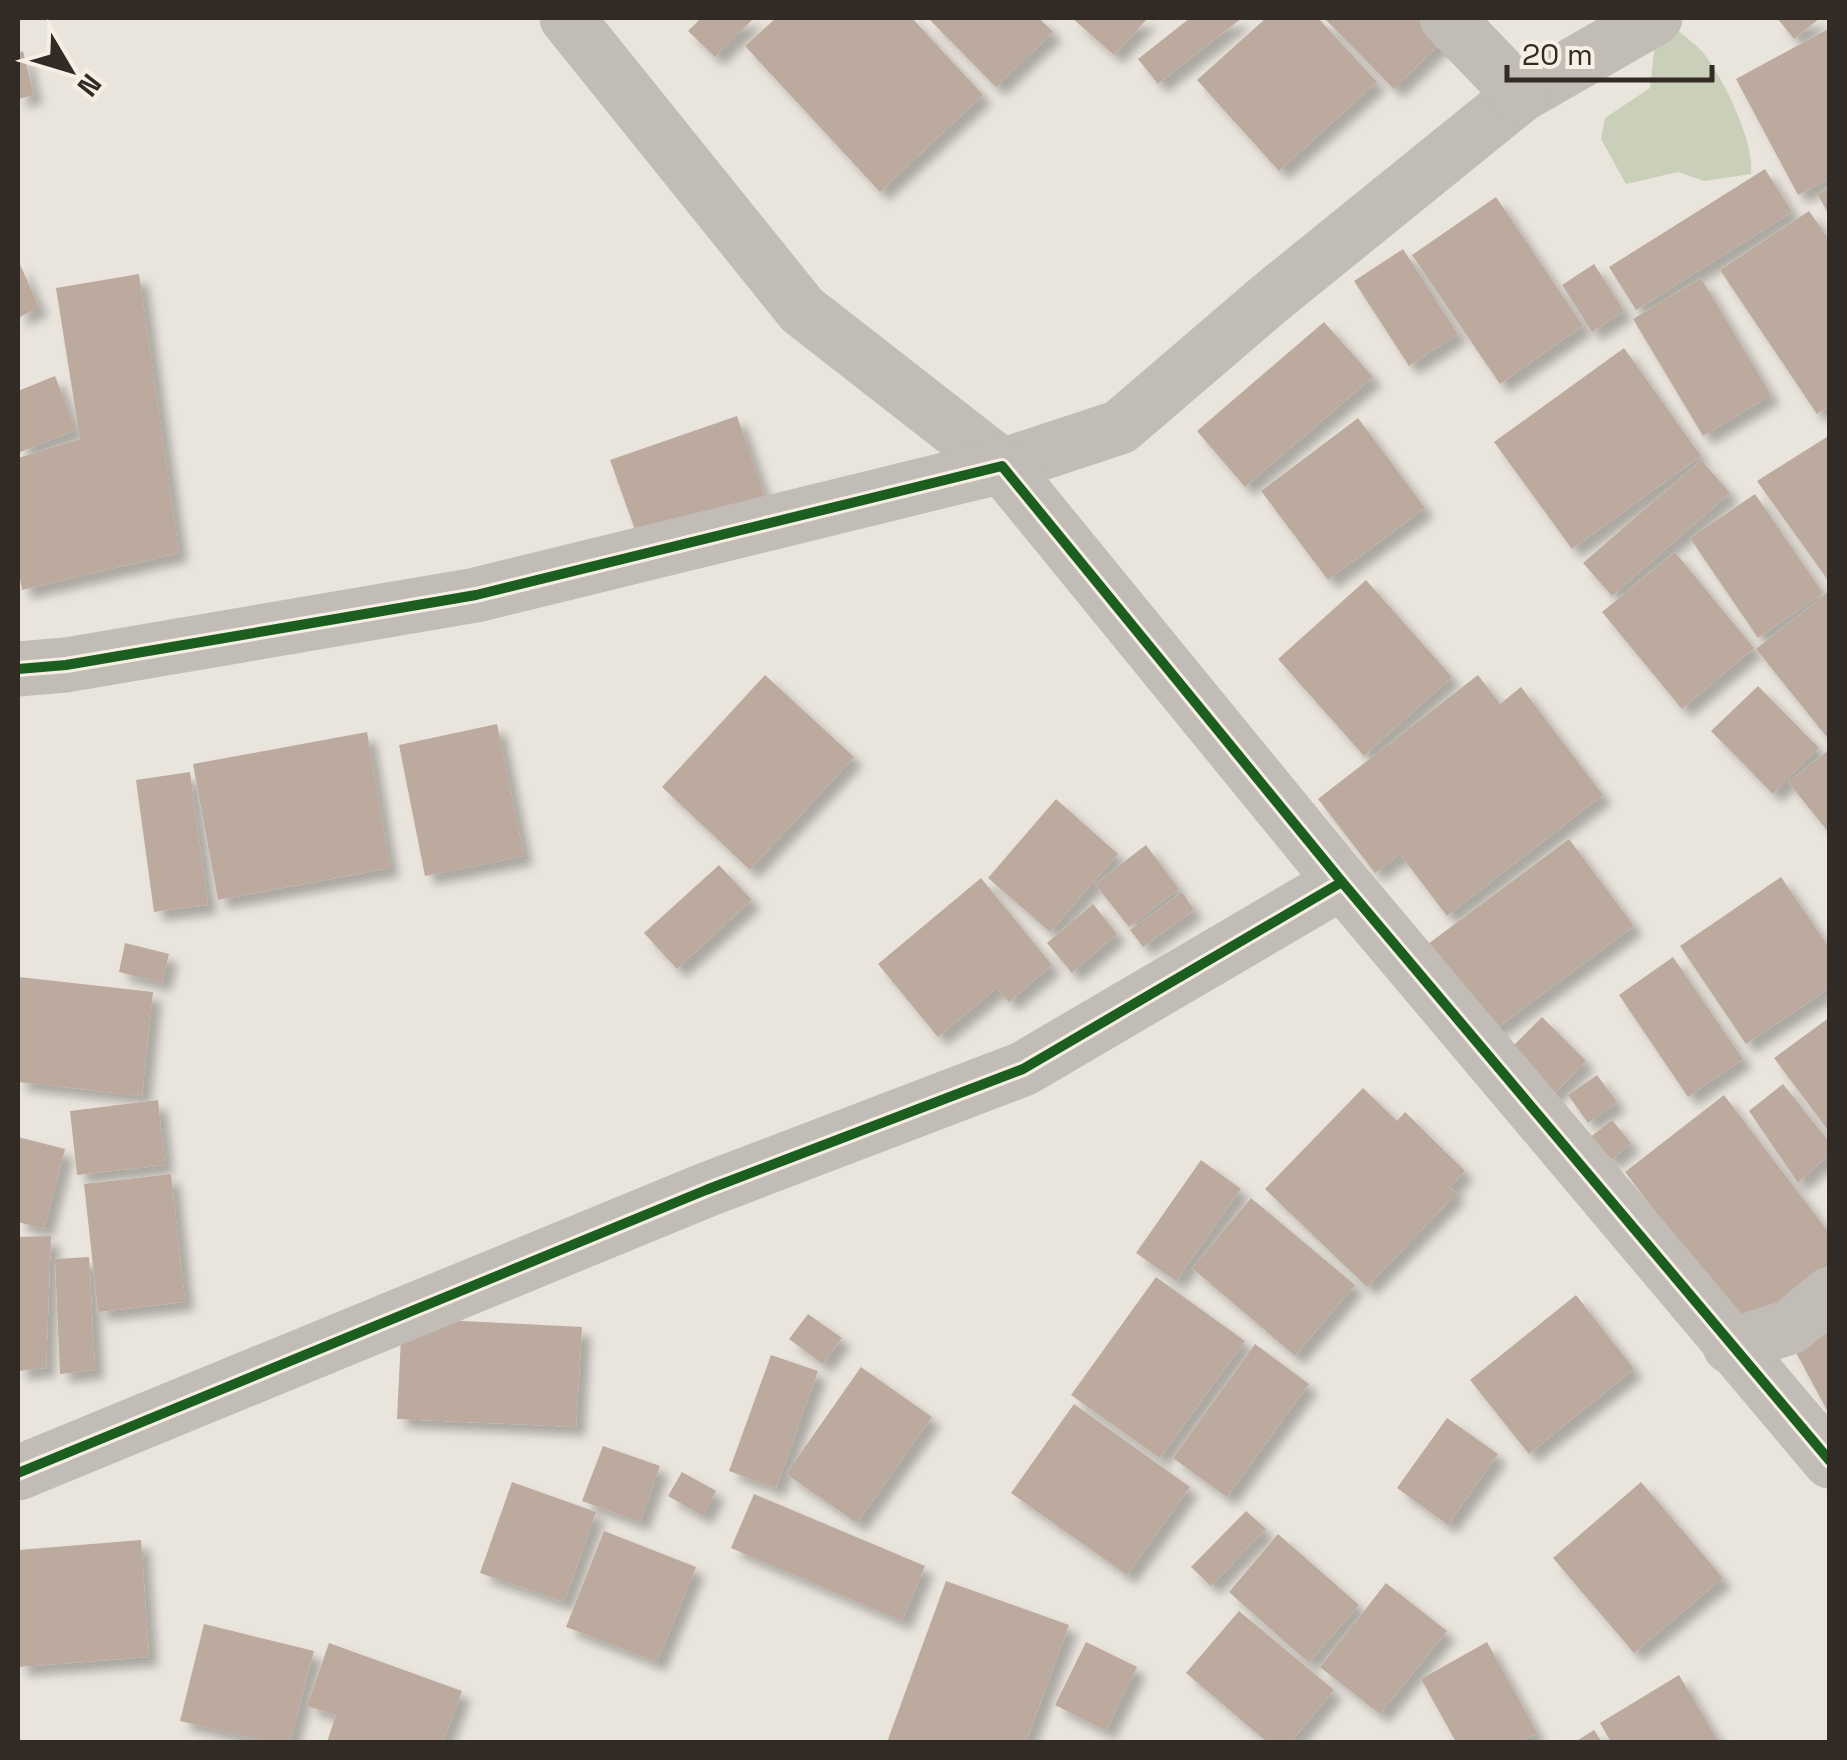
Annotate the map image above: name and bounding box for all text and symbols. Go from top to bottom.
north arrow [20,20,120,120]
scale bar [1507,20,1712,82]
text: 20 m [1522,35,1593,74]
text: N [70,67,110,104]

